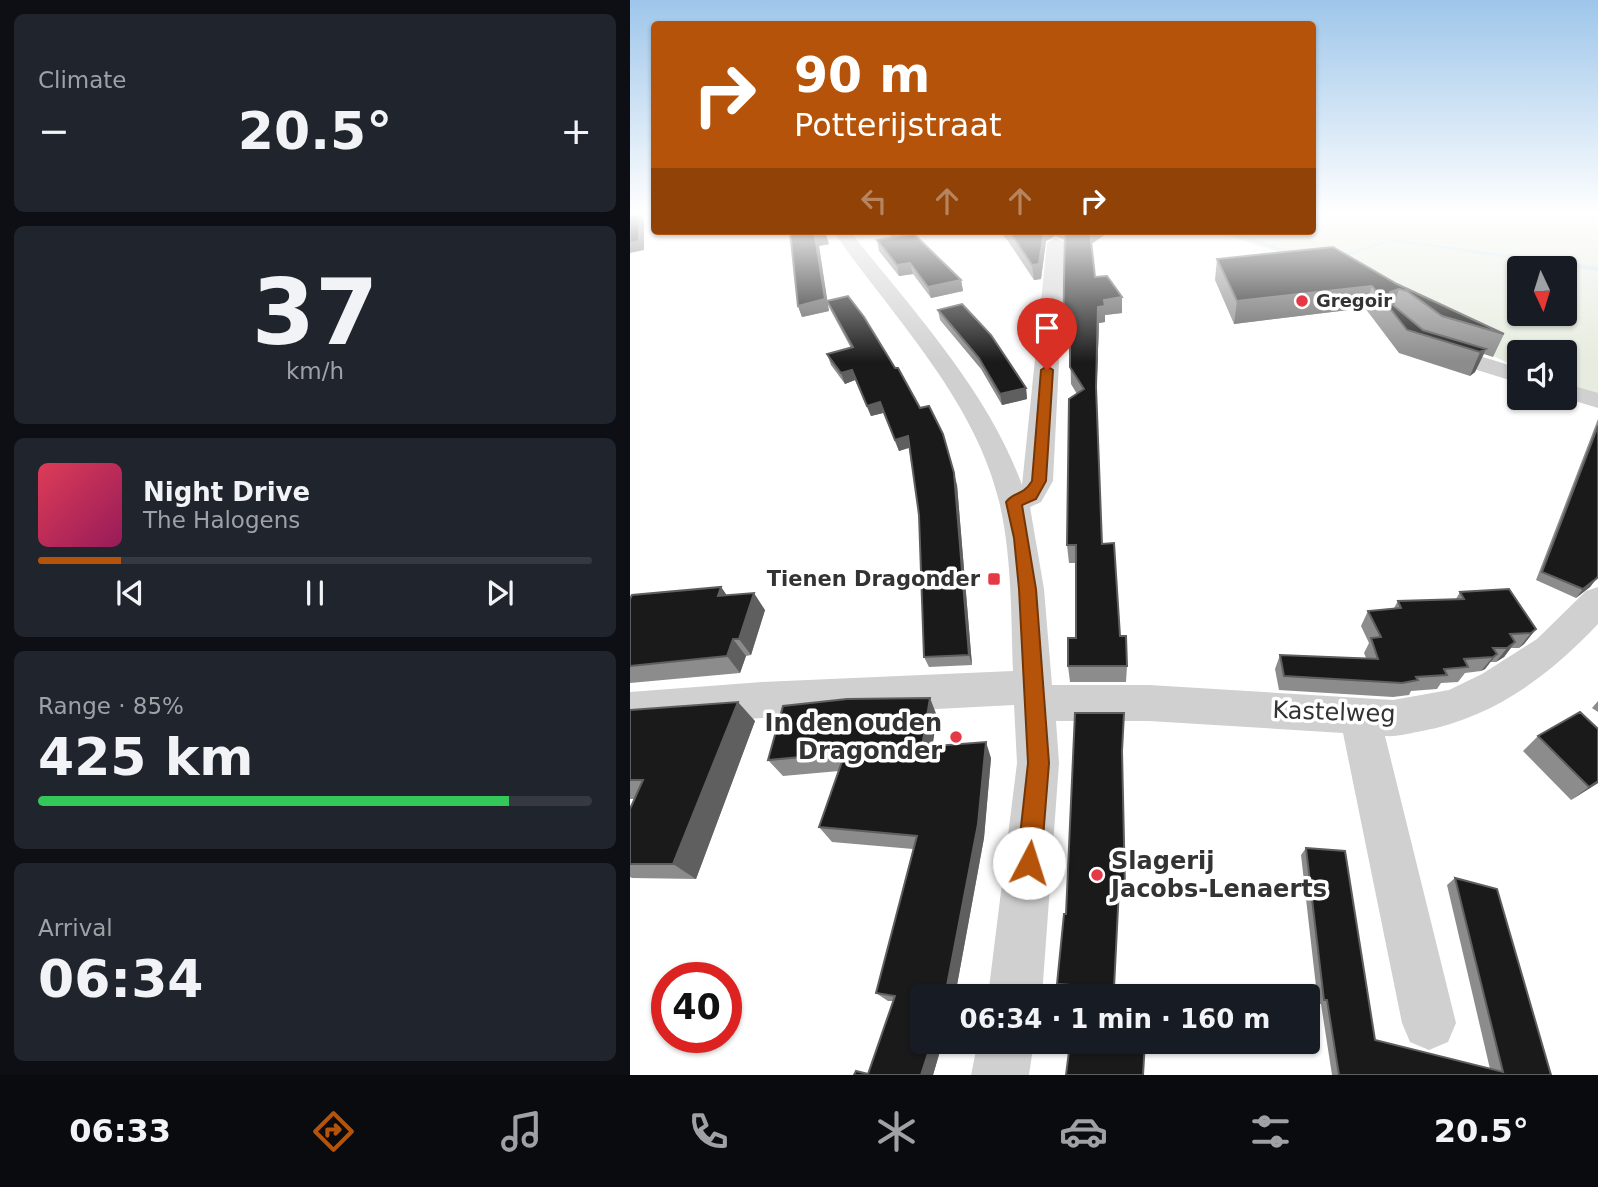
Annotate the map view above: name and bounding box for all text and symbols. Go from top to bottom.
text: 90 m [794,47,930,104]
icon: right [679,49,770,140]
text: Climate [38,67,127,93]
text: 20.5° [238,101,392,161]
text: Potterijstraat [794,106,1002,144]
text: − [38,109,70,153]
text: + [560,109,592,153]
icon: left [855,182,893,220]
icon: ahead [928,182,966,220]
icon: ahead [1001,182,1039,220]
icon: right [1074,182,1112,220]
north arrow [1507,256,1577,326]
map controls [1507,256,1577,410]
text: 37 [252,260,378,365]
place label: Gregoir [1316,290,1392,311]
marker: Gregoir [1294,293,1310,309]
pin [1017,298,1077,370]
icon: arrive [1028,309,1066,347]
button: sound [1507,340,1577,410]
text: km/h [286,358,344,384]
text: Night Drive [143,477,310,507]
text: The Halogens [143,507,300,533]
place label: Tienen Dragonder [767,567,981,591]
marker: Tienen Dragonder [986,571,1002,587]
icon: previous [111,574,149,612]
icon: pause [296,574,334,612]
icon: next [481,574,519,612]
text: Range · 85% [38,693,184,719]
street label: Kastelweg [1272,696,1396,728]
place label: In den ouden Dragonder [765,709,942,765]
text: 425 km [38,727,253,787]
marker: In den ouden Dragonder [948,729,964,745]
position arrow [992,826,1066,900]
place label: Slagerij Jacobs-Lenaerts [1109,847,1327,903]
marker: Slagerij Jacobs-Lenaerts [1089,867,1105,883]
text: Arrival [38,915,113,941]
text: 06:34 [38,949,204,1009]
speed limit sign: 40 [651,962,742,1053]
text: 06:34 · 1 min · 160 m [960,1004,1270,1034]
icon: directions [309,1107,358,1156]
icon: music [497,1107,546,1156]
icon: phone [684,1107,733,1156]
icon: climate [872,1107,921,1156]
icon: car [1059,1107,1108,1156]
icon: filters [1246,1107,1295,1156]
text: 06:33 [69,1112,171,1150]
text: 20.5° [1434,1112,1529,1150]

